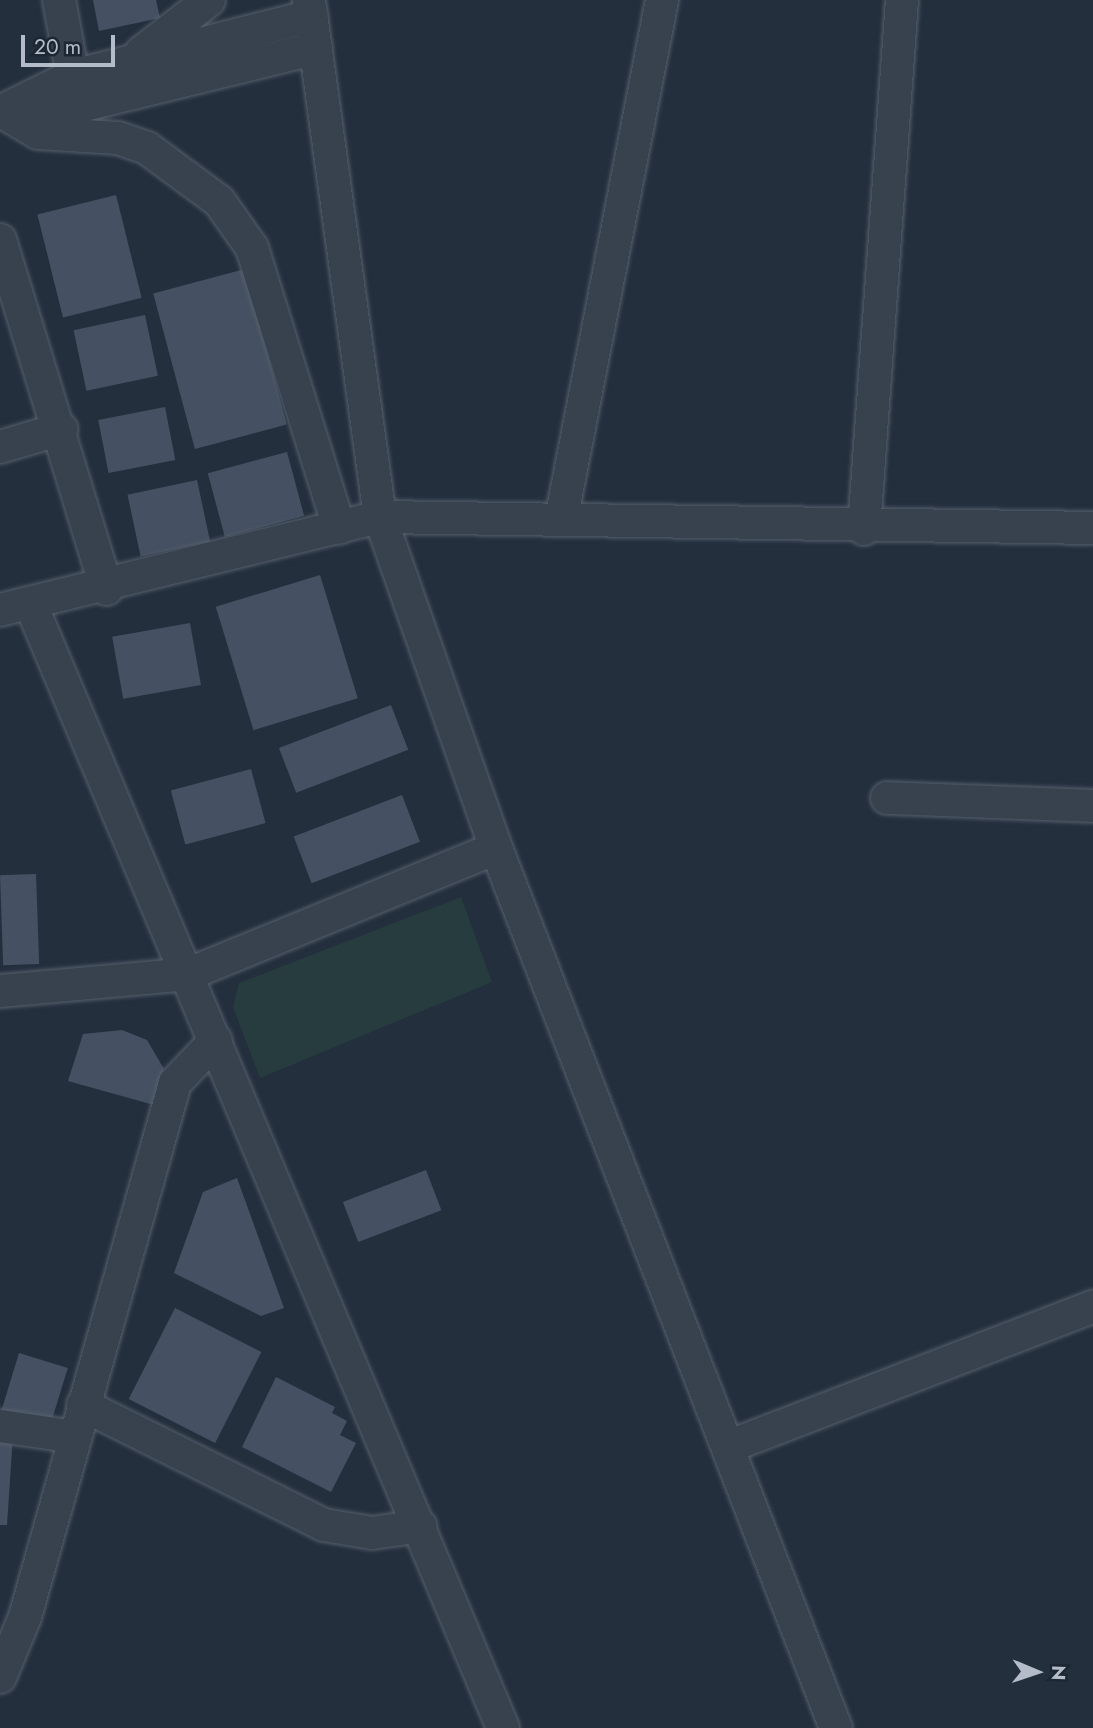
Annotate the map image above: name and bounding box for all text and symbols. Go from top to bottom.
scale bar [24,21,119,65]
text: 20 m [34,32,81,62]
north arrow [1002,1637,1072,1707]
text: N [1045,1665,1072,1681]

